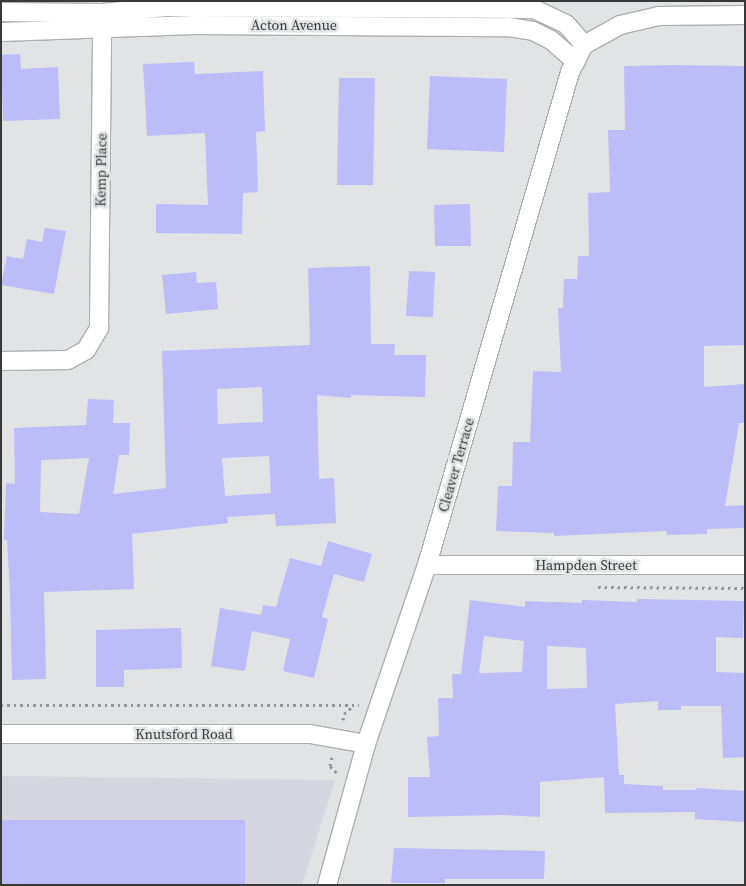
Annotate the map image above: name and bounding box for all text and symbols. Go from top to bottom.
street label: Acton Avenue [251,17,337,33]
street label: Kemp Place [92,133,110,207]
street label: Cleaver Terrace [435,416,477,514]
street label: Hampden Street [535,557,637,573]
street label: Knutsford Road [135,726,233,742]

